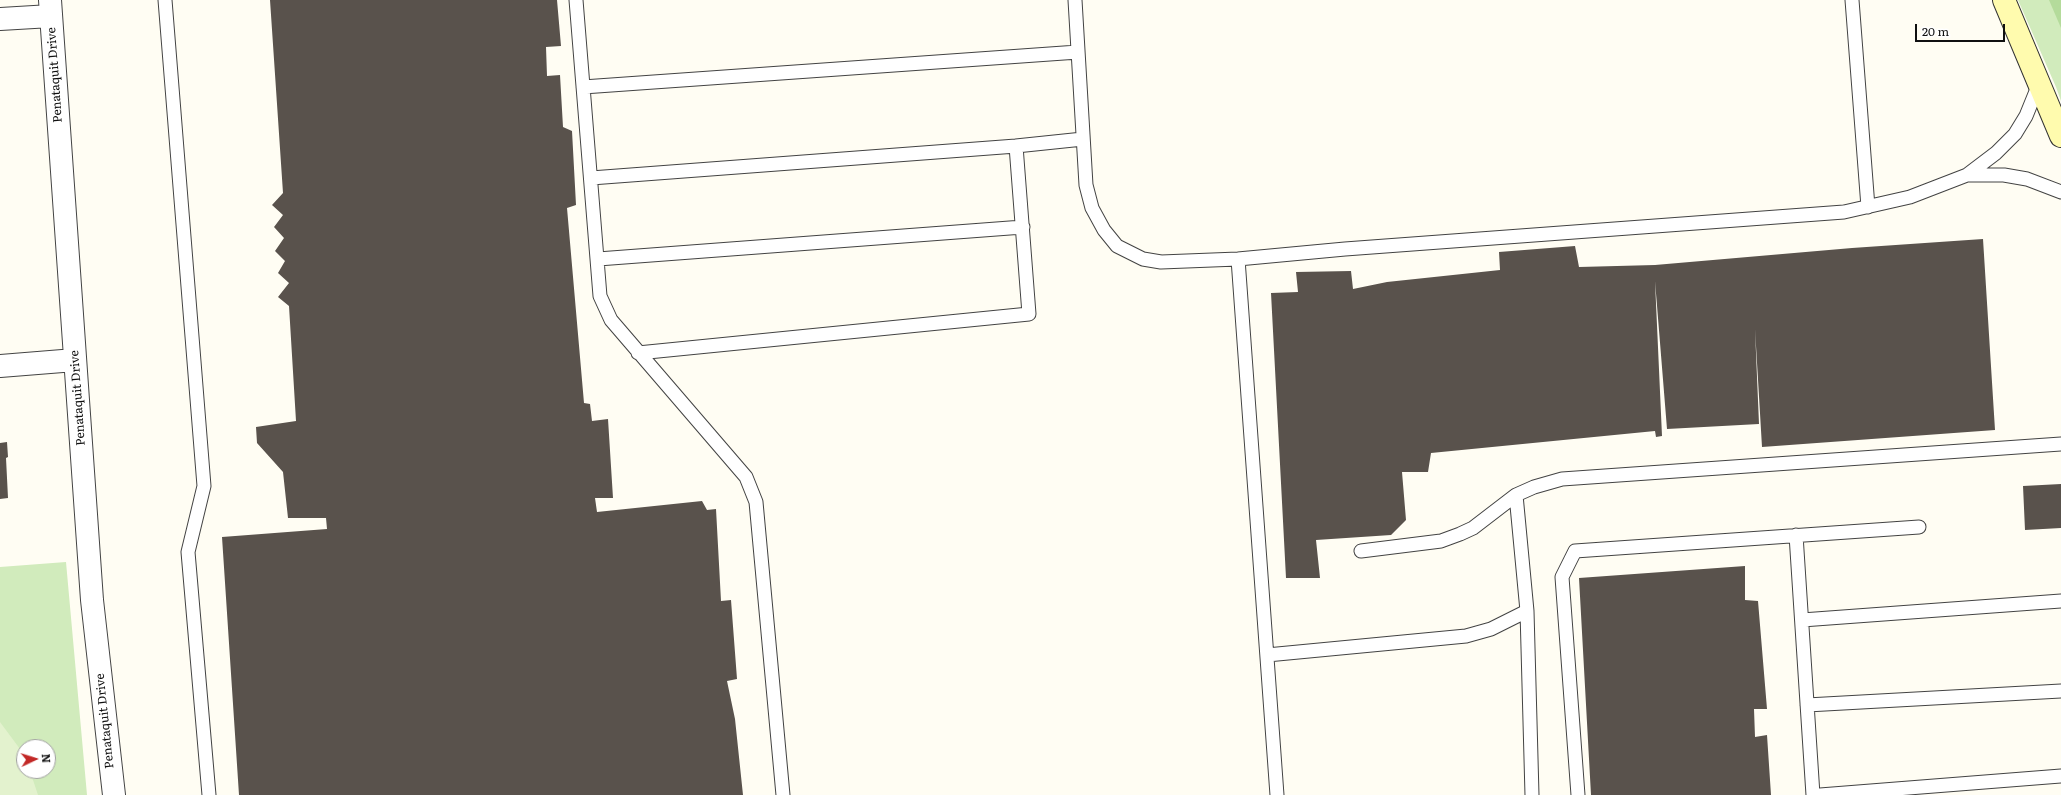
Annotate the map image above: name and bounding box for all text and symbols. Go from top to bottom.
scale bar [1917,16,2007,42]
text: 20 m [1922,22,1949,40]
street label: Penataquit Drive [44,27,66,123]
street label: Penataquit Drive [67,350,89,446]
street label: Penataquit Drive [93,673,117,769]
north arrow [16,739,56,779]
text: N [39,753,55,763]

